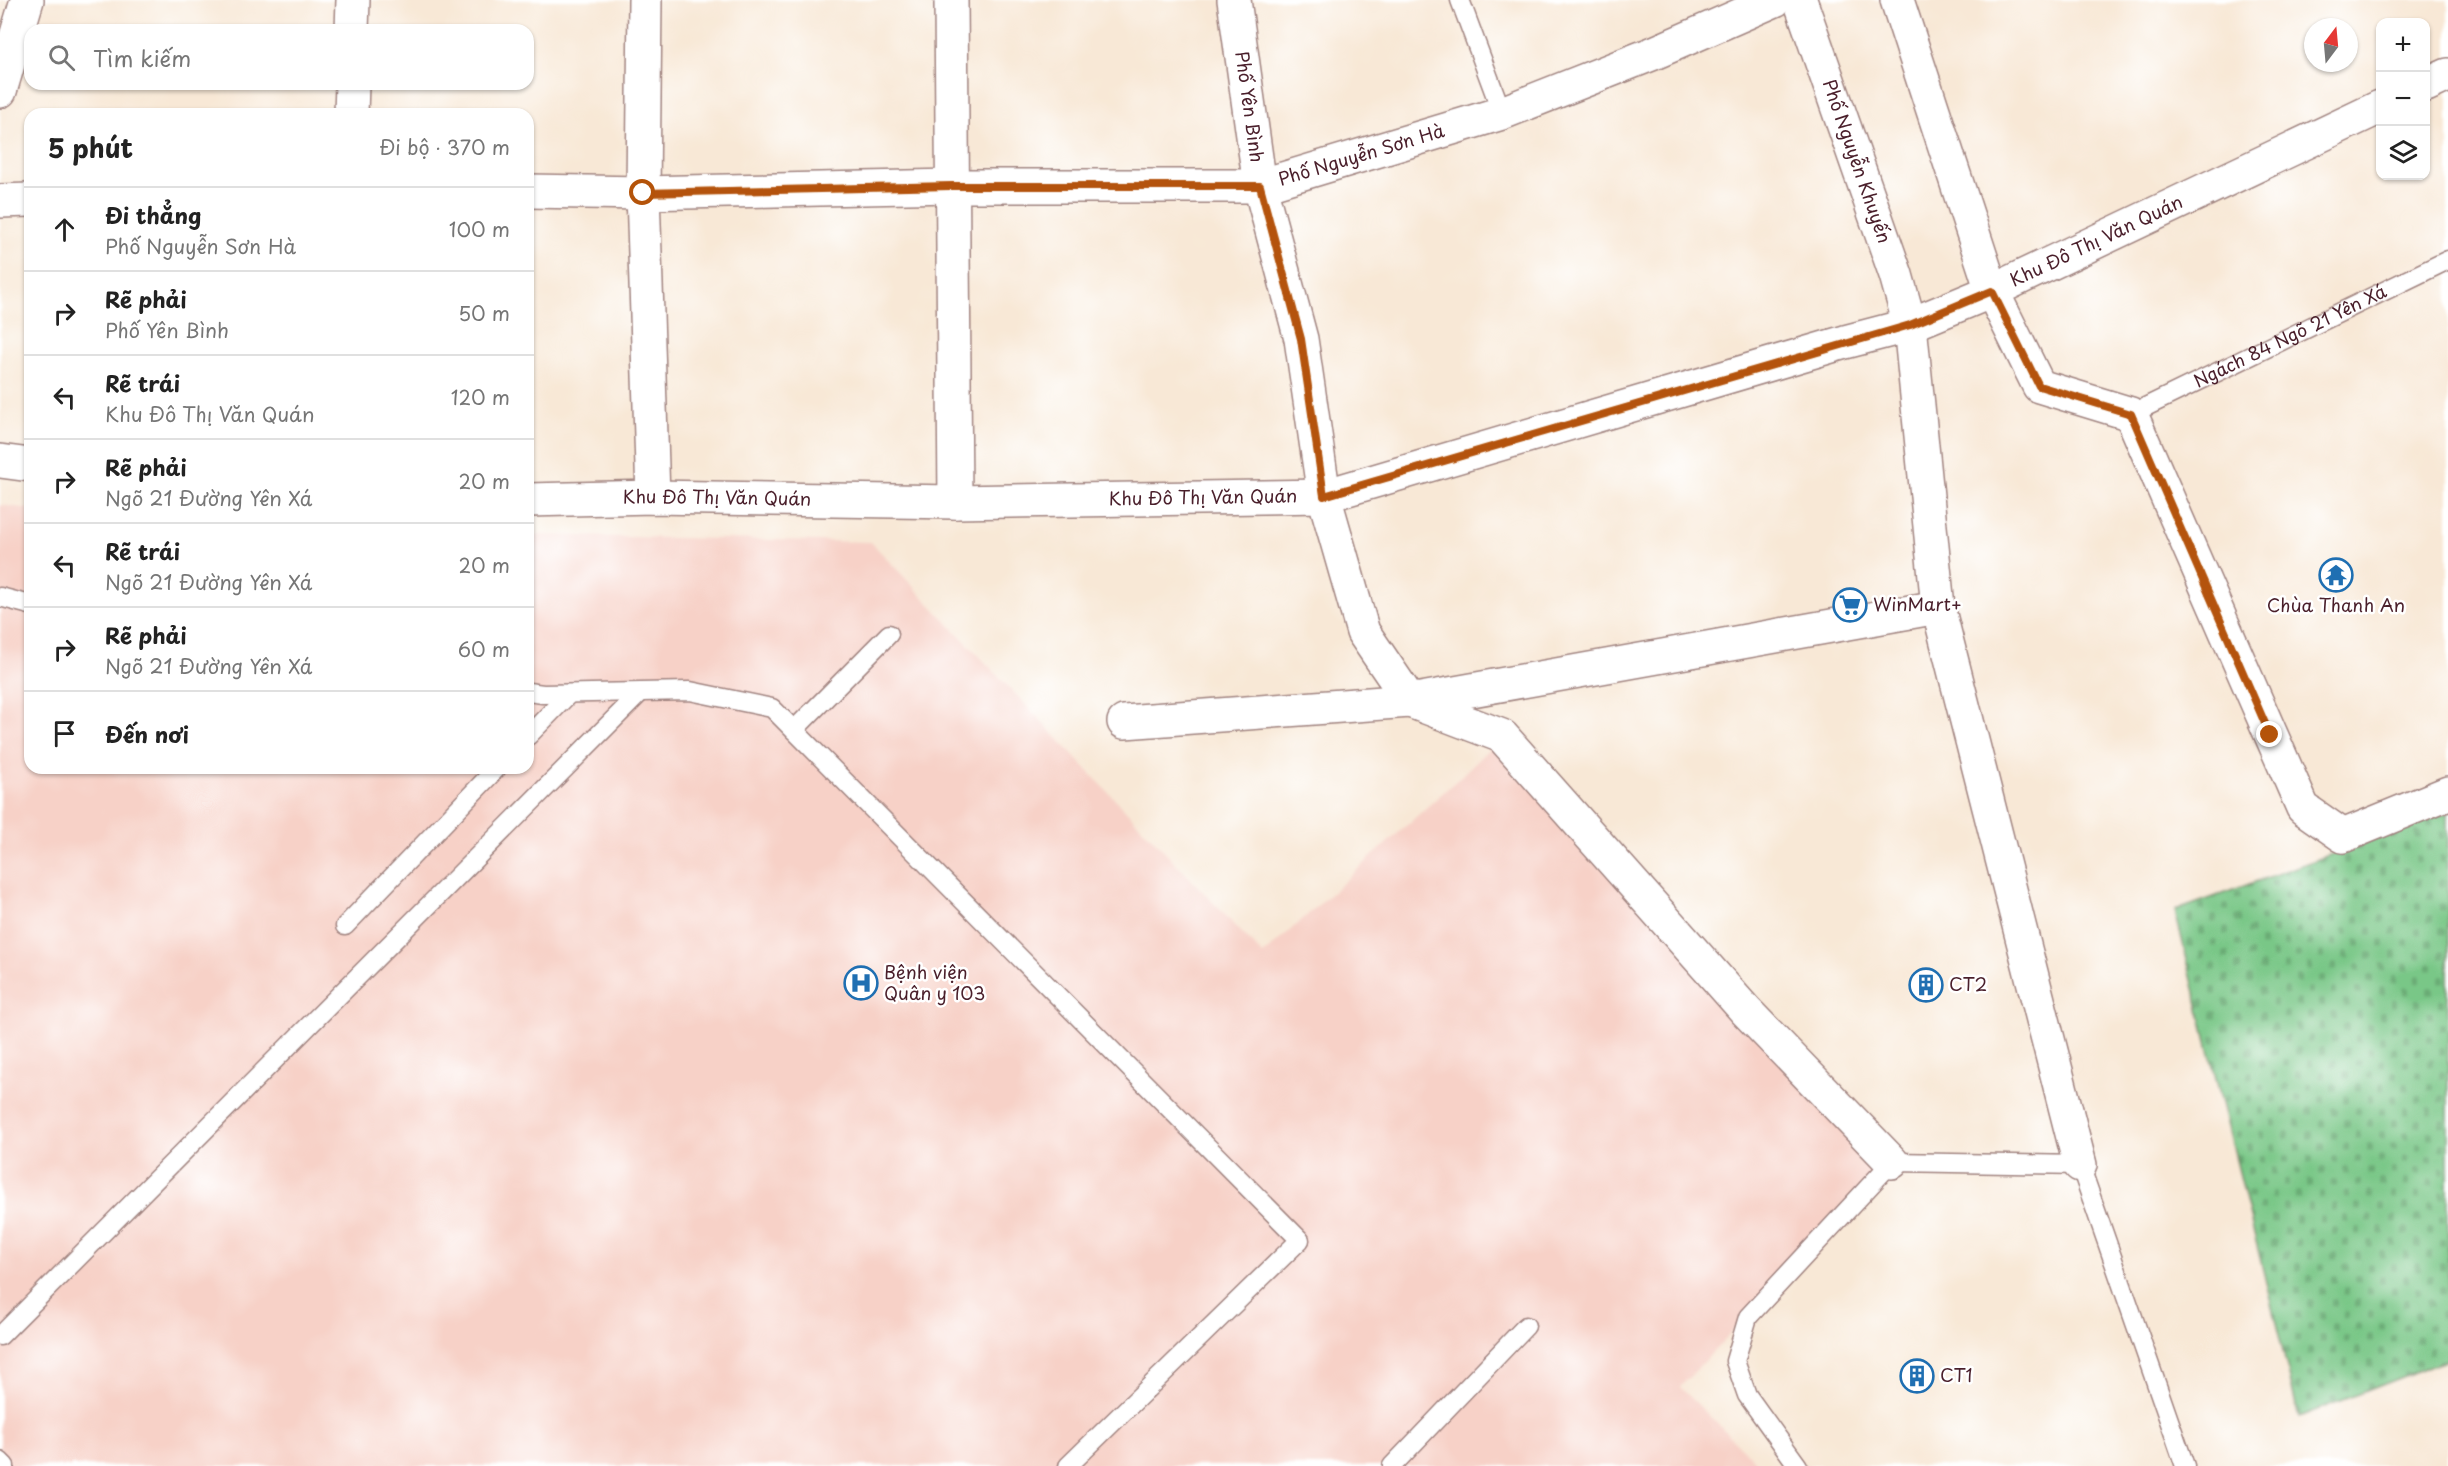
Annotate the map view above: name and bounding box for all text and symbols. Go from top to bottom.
north arrow [2304,18,2358,72]
map controls [2376,18,2430,180]
button: + [2376,18,2430,72]
search box [24,24,534,90]
icon: search [45,41,78,74]
text: Tìm kiếm [93,41,191,74]
street label: Phố Yên Bình [1229,49,1272,164]
button: − [2376,72,2430,126]
street label: Phố Nguyễn Khuyến [1817,75,1899,246]
street label: Phố Nguyễn Sơn Hà [1275,116,1448,192]
button: layers [2376,126,2430,180]
text: 5 phút [48,128,133,167]
text: Đi bộ · 370 m [379,132,510,162]
route start [629,179,655,205]
street label: Khu Đô Thị Văn Quán [2005,187,2187,293]
text: Đi thẳng [105,198,201,231]
icon: ahead [48,213,81,246]
text: 100 m [449,214,510,244]
text: Phố Nguyễn Sơn Hà [105,231,296,261]
street label: Ngách 84 Ngõ 21 Yên Xá [2189,277,2391,394]
text: Rẽ phải [105,282,187,315]
icon: right [48,297,81,330]
text: 50 m [458,298,510,328]
text: Phố Yên Bình [105,315,229,345]
text: Rẽ trái [105,366,180,399]
icon: left [48,381,81,414]
text: 120 m [451,382,510,412]
text: Khu Đô Thị Văn Quán [105,399,314,429]
text: Rẽ phải [105,450,187,483]
icon: right [48,465,81,498]
text: 20 m [458,466,510,496]
street label: Khu Đô Thị Văn Quán [1108,481,1297,512]
street label: Khu Đô Thị Văn Quán [622,482,812,512]
text: Ngõ 21 Đường Yên Xá [105,483,312,513]
text: Rẽ trái [105,534,180,567]
icon: left [48,549,81,582]
text: 20 m [458,550,510,580]
temple icon: Chùa Thanh An [2318,557,2354,593]
text: Ngõ 21 Đường Yên Xá [105,567,312,597]
supermarket icon: WinMart+ [1832,587,1868,623]
place label: WinMart+ [1873,590,1962,617]
place label: Chùa Thanh An [2267,591,2405,618]
text: Rẽ phải [105,618,187,651]
icon: right [48,633,81,666]
text: 60 m [458,634,510,664]
text: Ngõ 21 Đường Yên Xá [105,651,312,681]
icon: arrive [48,717,81,750]
text: Đến nơi [105,717,189,750]
route end [2256,721,2282,747]
place label: Bệnh viện Quân y 103 [884,958,985,1006]
hospital icon: Bệnh viện Quân y 103 [843,965,879,1001]
building icon: CT2 [1908,967,1944,1003]
place label: CT2 [1949,970,1987,997]
building icon: CT1 [1899,1358,1935,1394]
place label: CT1 [1940,1361,1973,1388]

